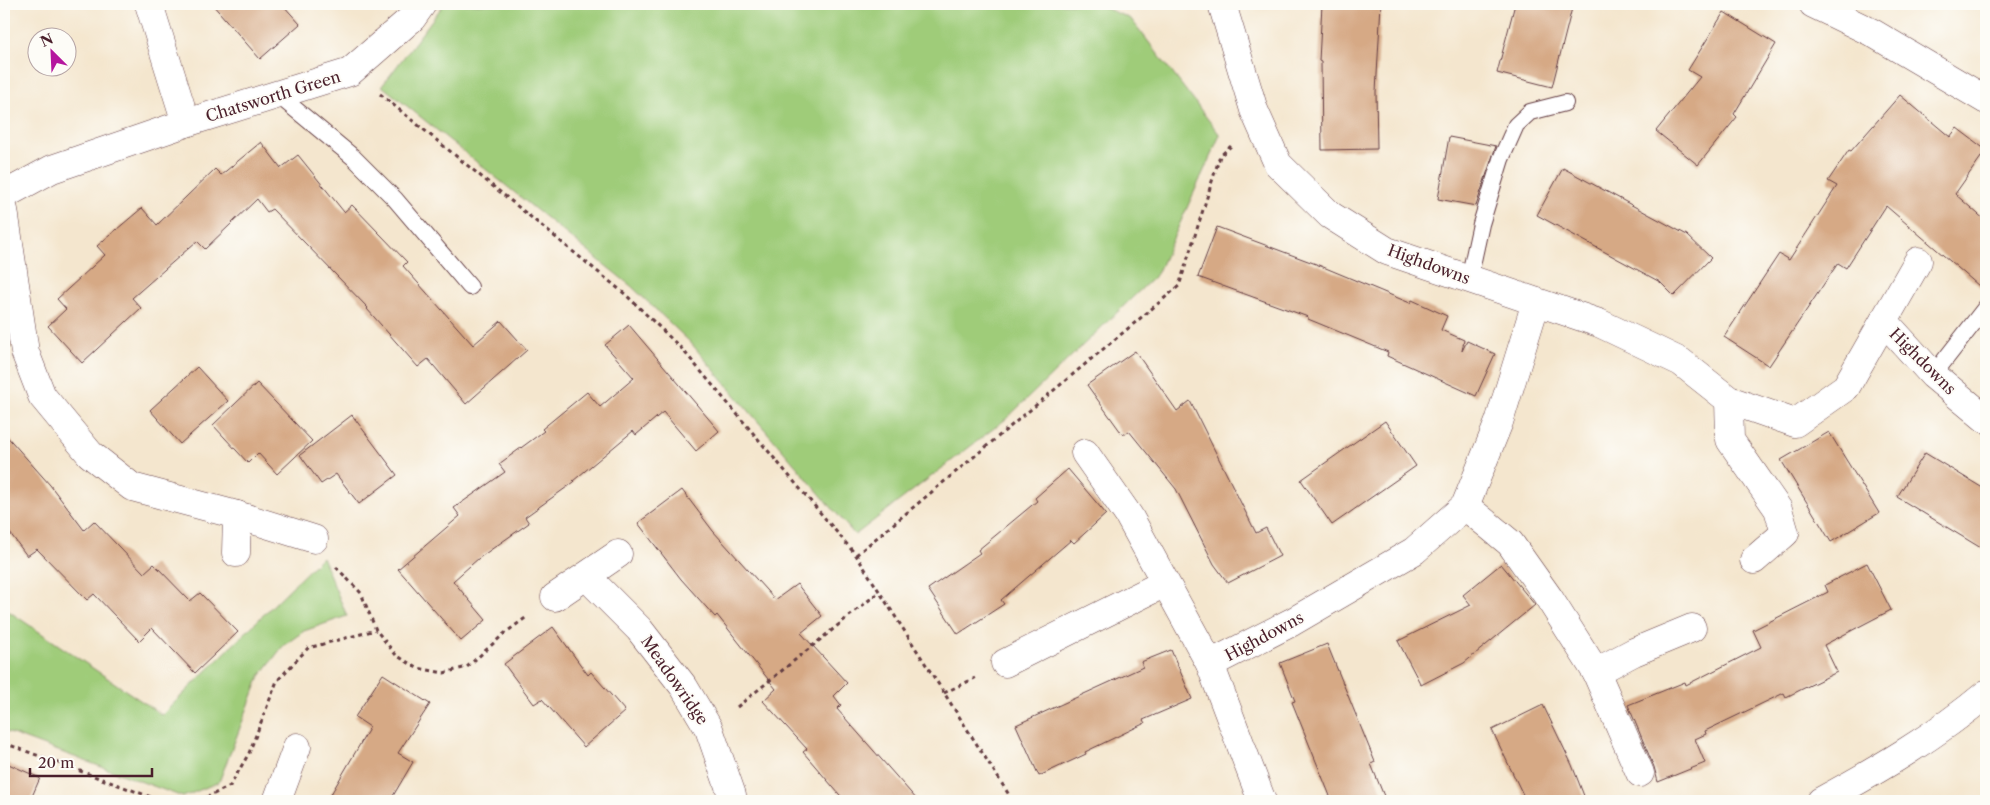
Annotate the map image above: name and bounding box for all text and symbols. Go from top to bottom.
north arrow [28,28,78,78]
text: N [37,29,56,51]
street label: Chatsworth Green [203,66,343,126]
street label: Highdowns [1385,240,1473,288]
street label: Highdowns [1885,323,1961,399]
street label: Highdowns [1221,607,1307,665]
street label: Meadowridge [637,632,713,728]
scale bar [30,745,152,777]
text: 20 m [38,753,74,772]

